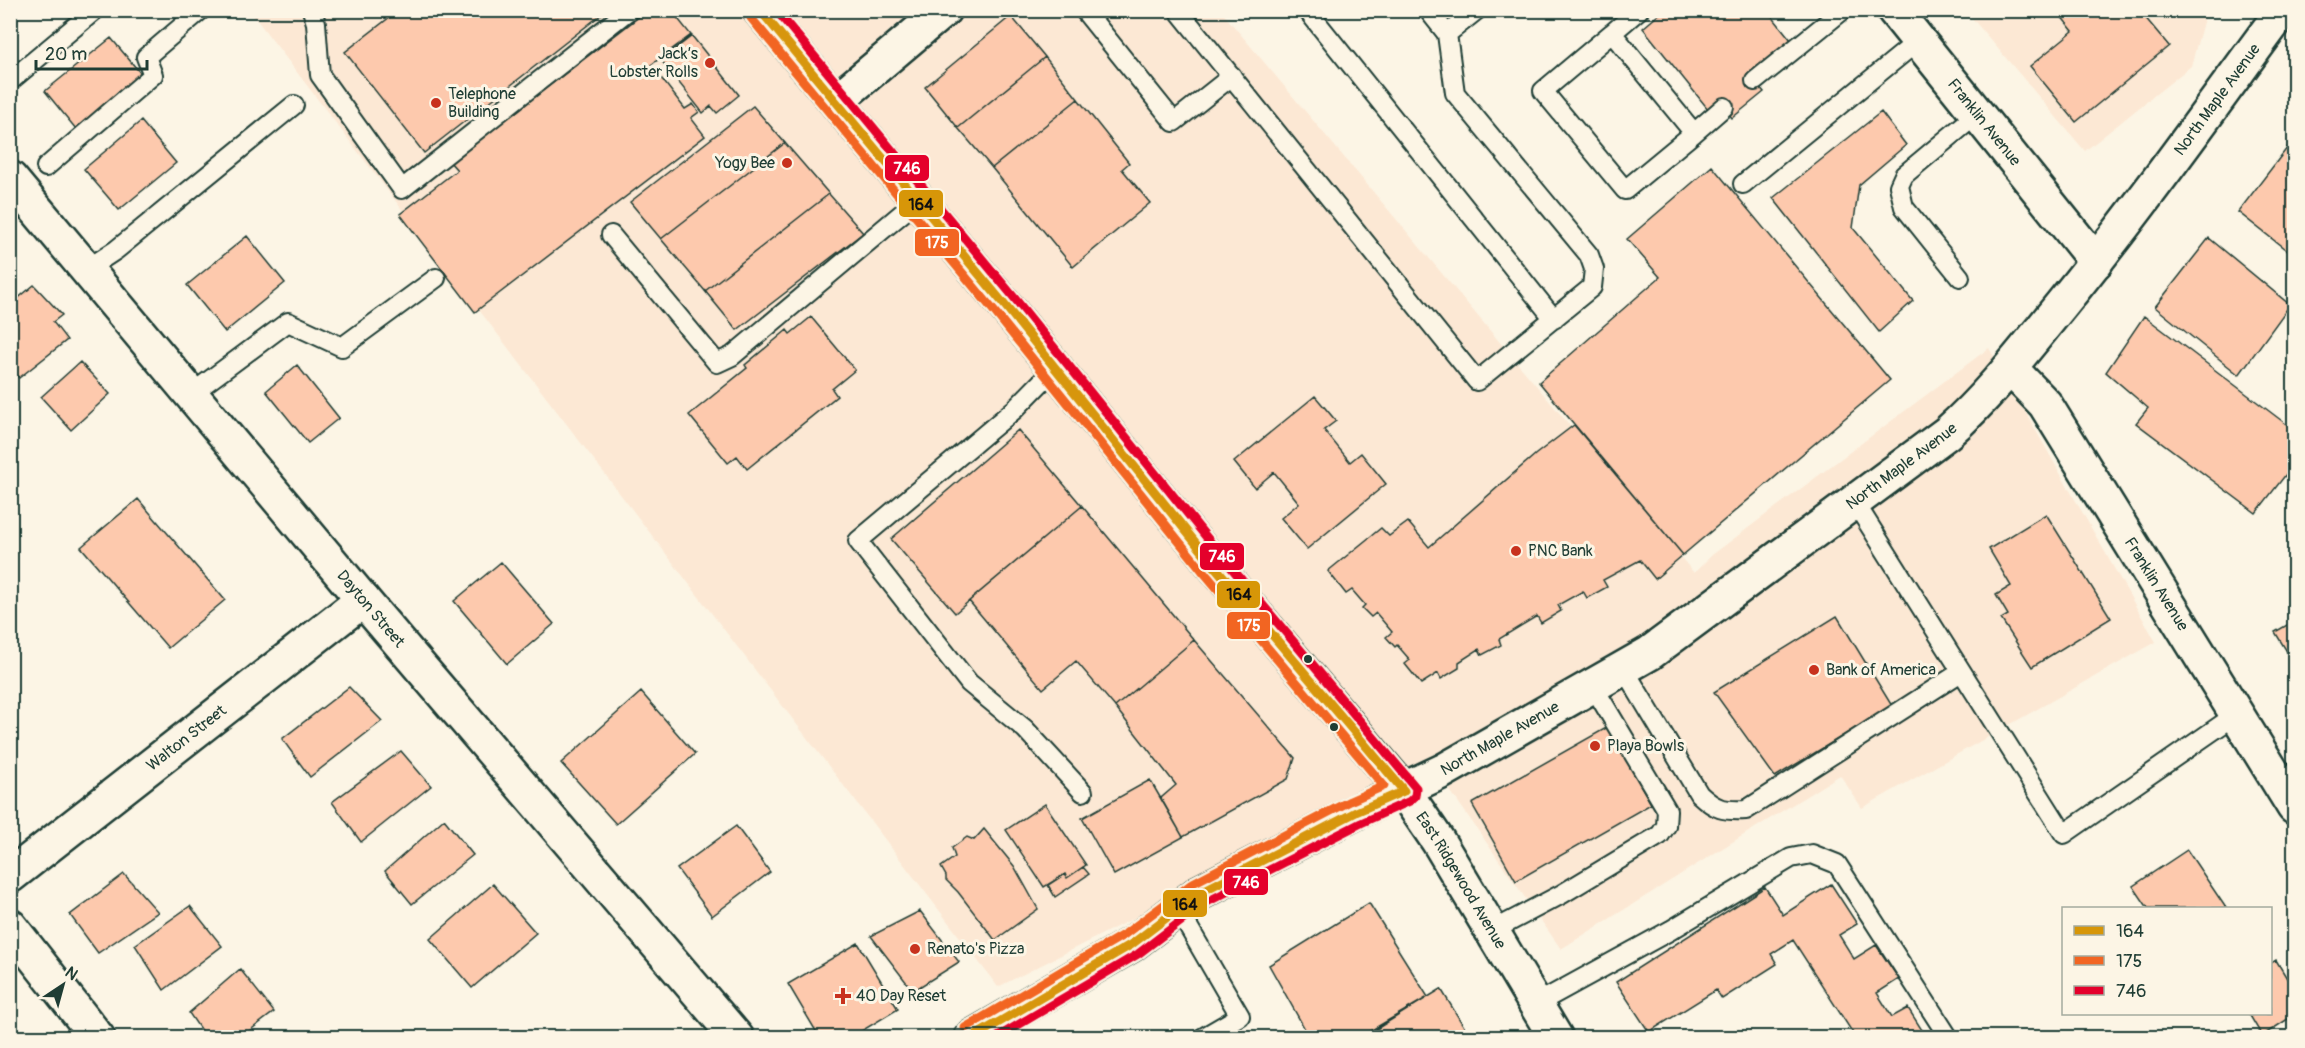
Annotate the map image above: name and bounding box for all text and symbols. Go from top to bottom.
scale bar [36,33,147,71]
street label: North Maple Avenue [2170,40,2265,159]
text: 20 m [45,43,87,66]
place label: Jack’s Lobster Rolls [609,44,698,82]
marker: Jack’s Lobster Rolls [703,56,717,70]
street label: Franklin Avenue [1943,75,2025,170]
place label: Telephone Building [448,84,516,122]
marker: Telephone Building [429,96,443,110]
place label: Yogy Bee [714,153,775,173]
line badge: 746 [884,154,930,182]
marker: Yogy Bee [780,156,794,170]
text: 746 [893,159,921,179]
line badge: 164 [898,189,944,218]
text: 164 [909,195,934,215]
line badge: 175 [914,228,960,257]
text: 175 [925,233,949,253]
street label: North Maple Avenue [1842,419,1962,514]
street label: Franklin Avenue [2120,534,2193,635]
place label: PNC Bank [1528,541,1593,561]
line badge: 746 [1199,542,1245,571]
marker: PNC Bank [1509,544,1523,558]
text: 746 [1208,547,1236,567]
street label: Dayton Street [332,566,410,652]
line badge: 164 [1216,580,1261,609]
text: 164 [1227,585,1252,605]
line badge: 175 [1226,611,1271,640]
text: 175 [1237,616,1261,636]
unlabelled marker [1302,653,1314,665]
place label: Bank of America [1826,660,1936,680]
marker: Bank of America [1807,663,1821,677]
street label: North Maple Avenue [1437,697,1563,780]
street label: Walton Street [143,700,231,775]
unlabelled marker [1328,721,1340,733]
place label: Playa Bowls [1607,736,1684,756]
marker: Playa Bowls [1588,739,1602,753]
street label: East Ridgewood Avenue [1411,808,1510,953]
line badge: 746 [1223,868,1269,896]
text: 746 [1232,873,1260,893]
line badge: 164 [1162,889,1208,918]
text: 164 [1173,895,1198,915]
legend [2062,907,2272,1015]
text: 164 [2116,920,2145,943]
place label: Renato's Pizza [927,939,1024,959]
marker: Renato's Pizza [908,942,922,956]
text: 175 [2116,950,2142,973]
north arrow [33,955,93,1015]
text: N [61,962,82,985]
text: 746 [2116,980,2146,1003]
place label: 40 Day Reset [856,986,947,1006]
marker: 40 Day Reset [834,987,852,1005]

